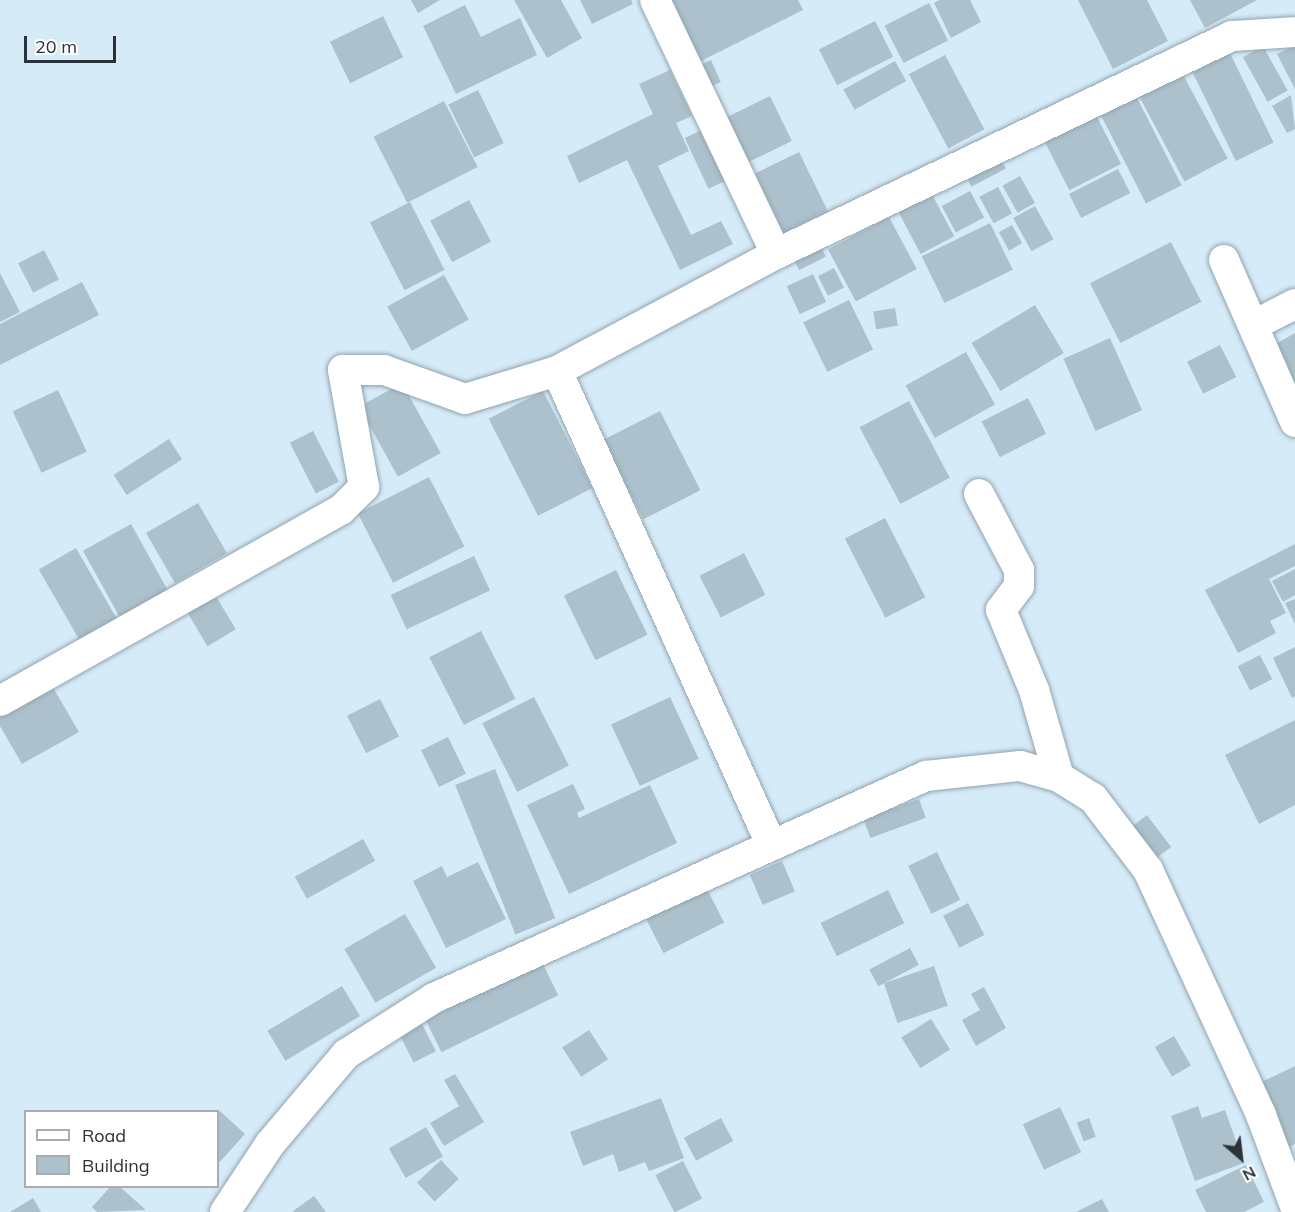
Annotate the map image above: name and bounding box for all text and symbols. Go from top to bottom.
scale bar [27,24,118,62]
text: 20 m [35,35,77,58]
legend [24,1110,219,1188]
text: Road [82,1124,126,1147]
north arrow [1211,1128,1271,1188]
text: Building [82,1154,150,1177]
text: N [1239,1162,1259,1186]

